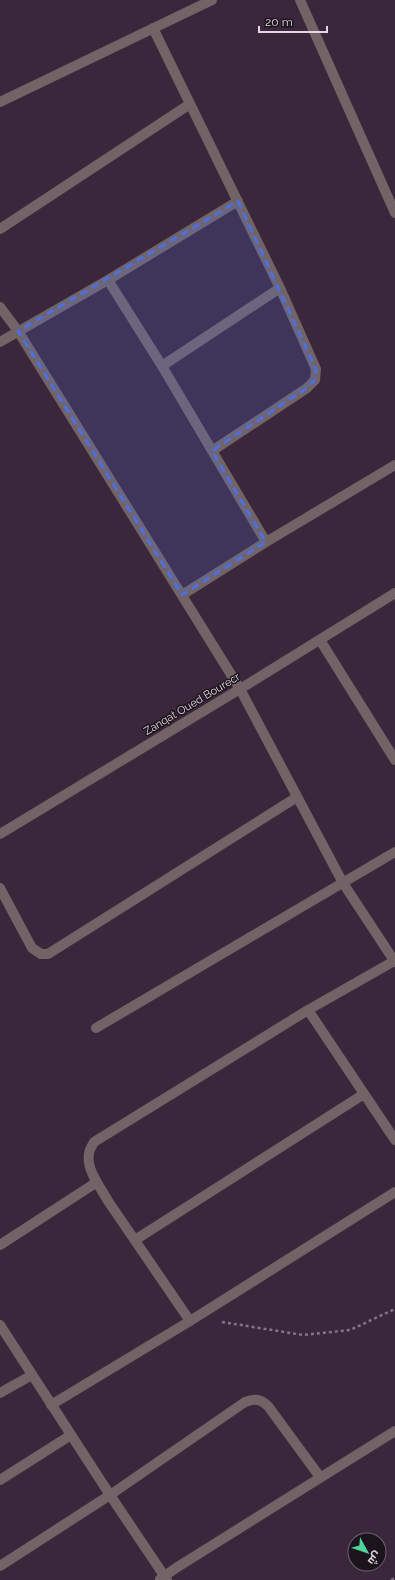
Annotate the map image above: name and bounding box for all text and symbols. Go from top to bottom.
scale bar [259,8,327,34]
text: 20 m [265,15,293,29]
street label: Zanqat Oued Bourecr [142,670,243,738]
north arrow [347,1532,387,1572]
text: ش [365,1549,384,1568]

